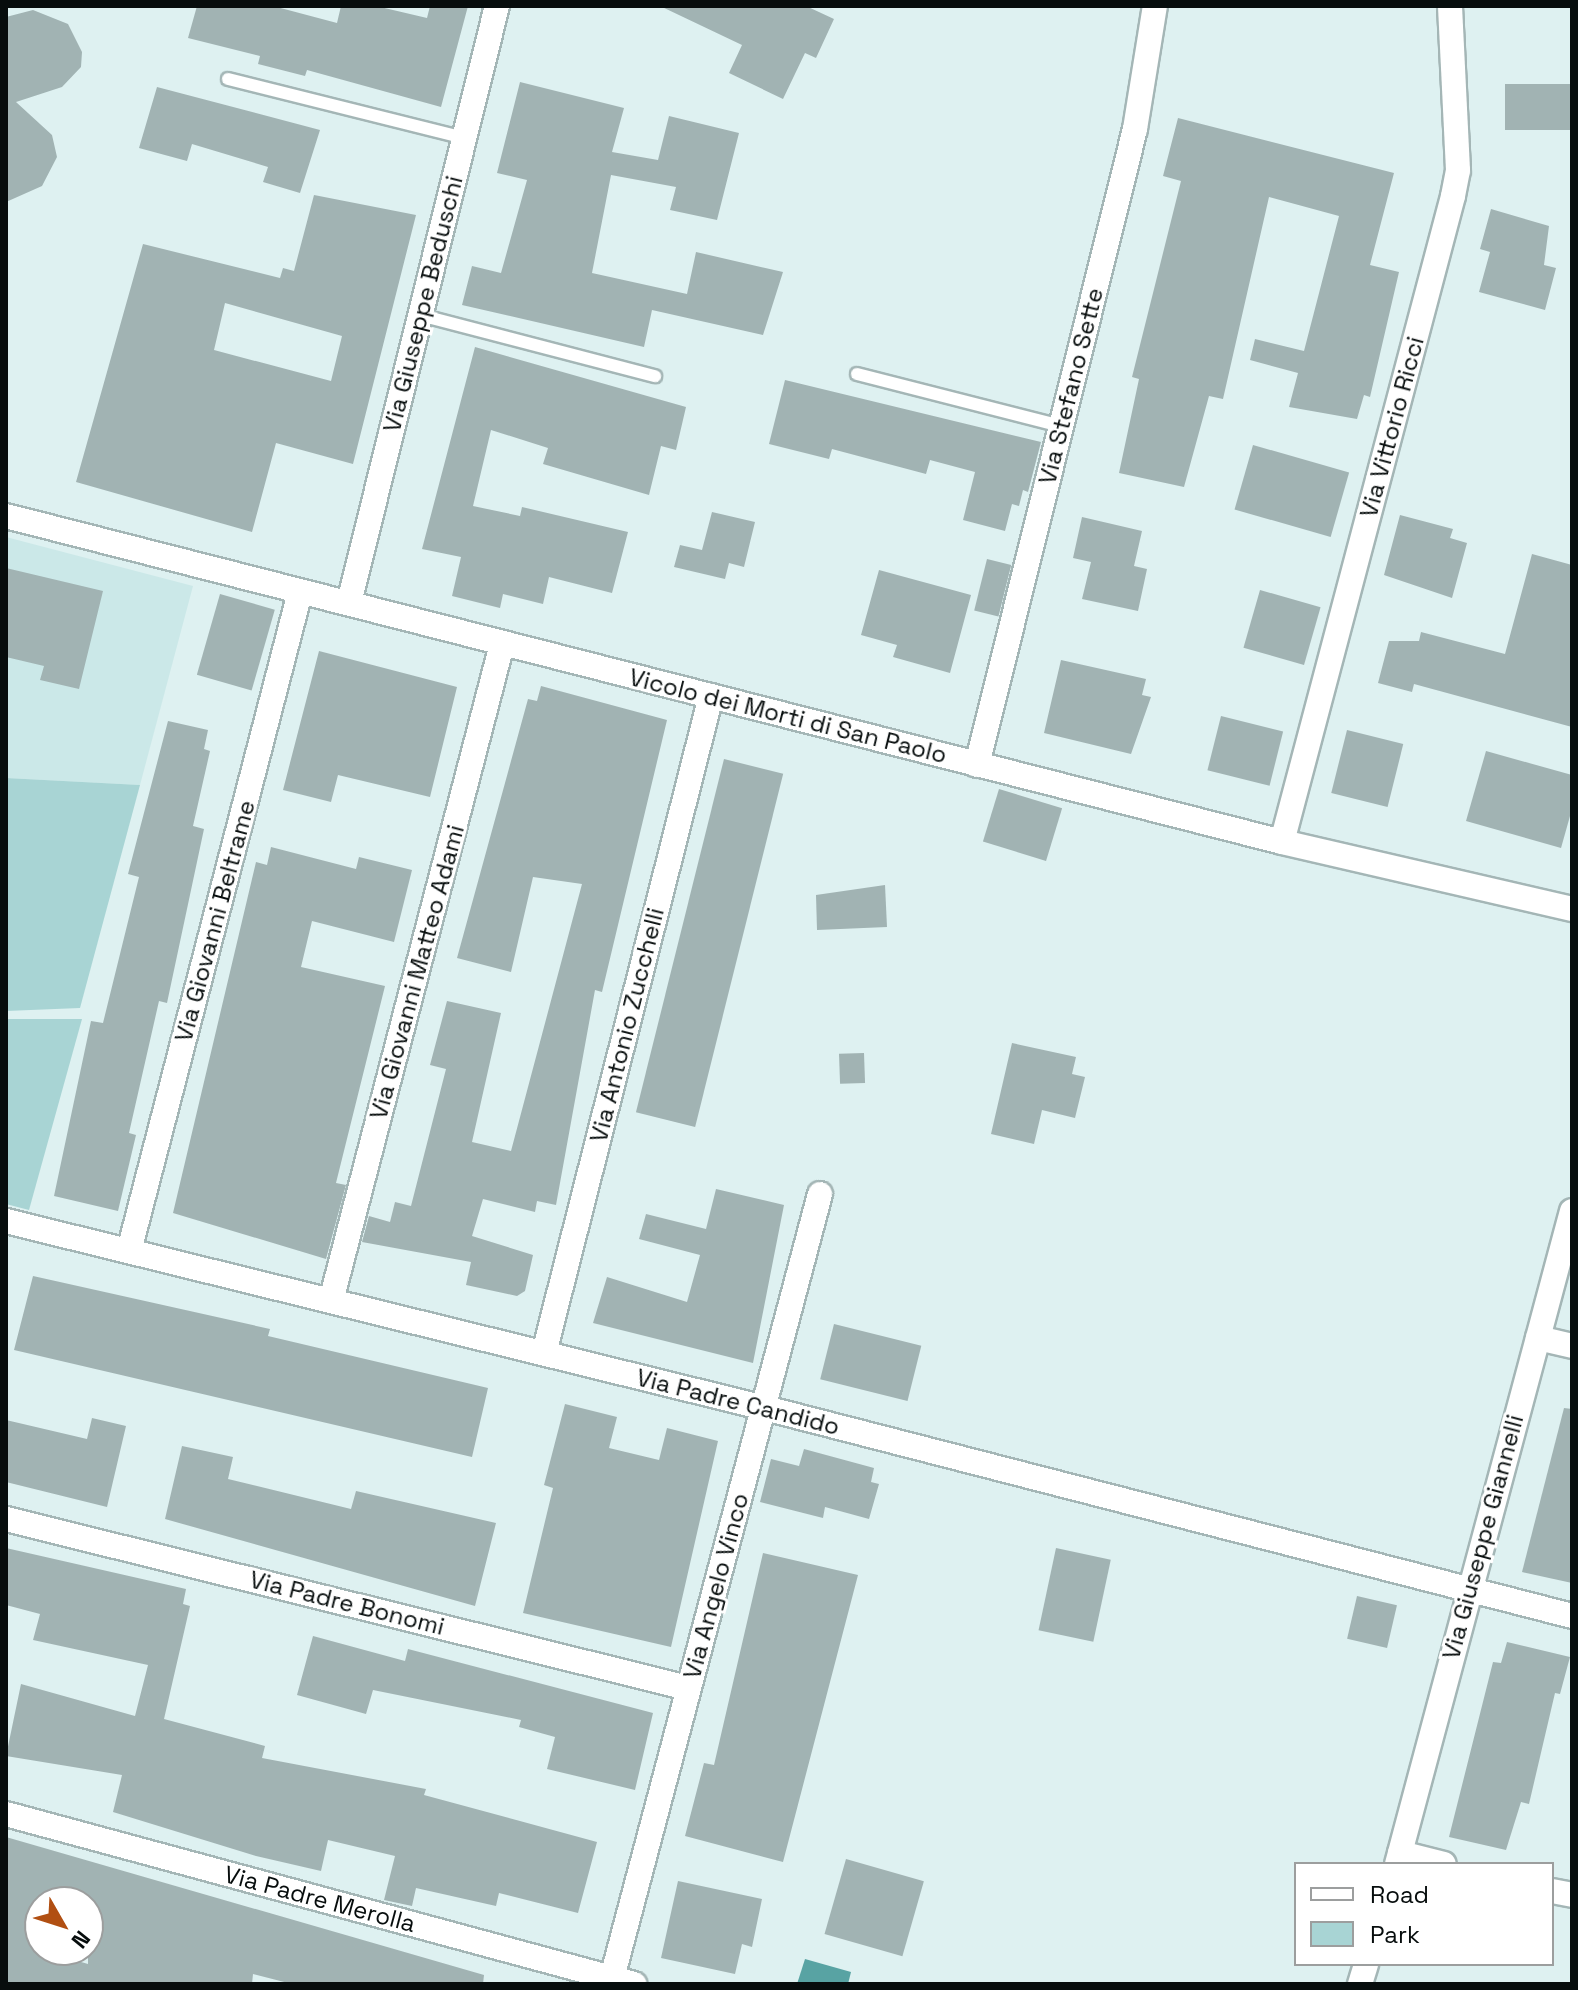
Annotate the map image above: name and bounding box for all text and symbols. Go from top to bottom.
street label: Via Giuseppe Beduschi [377,173,469,435]
street label: Via Stefano Sette [1033,285,1109,487]
street label: Via Vittorio Ricci [1354,333,1430,521]
street label: Vicolo dei Morti di San Paolo [626,663,950,769]
street label: Via Giovanni Beltrame [169,797,261,1045]
street label: Via Giovanni Matteo Adami [364,821,470,1123]
street label: Via Antonio Zucchelli [584,905,670,1145]
street label: Via Padre Candido [633,1363,843,1441]
street label: Via Giuseppe Giannelli [1436,1412,1530,1662]
street label: Via Angelo Vinco [677,1490,755,1682]
street label: Via Padre Bonomi [247,1565,447,1641]
street label: Via Padre Merolla [221,1860,419,1938]
legend [1294,1862,1554,1966]
text: Road [1370,1879,1429,1910]
north arrow [24,1886,104,1966]
text: Park [1370,1919,1420,1950]
text: N [66,1925,97,1954]

